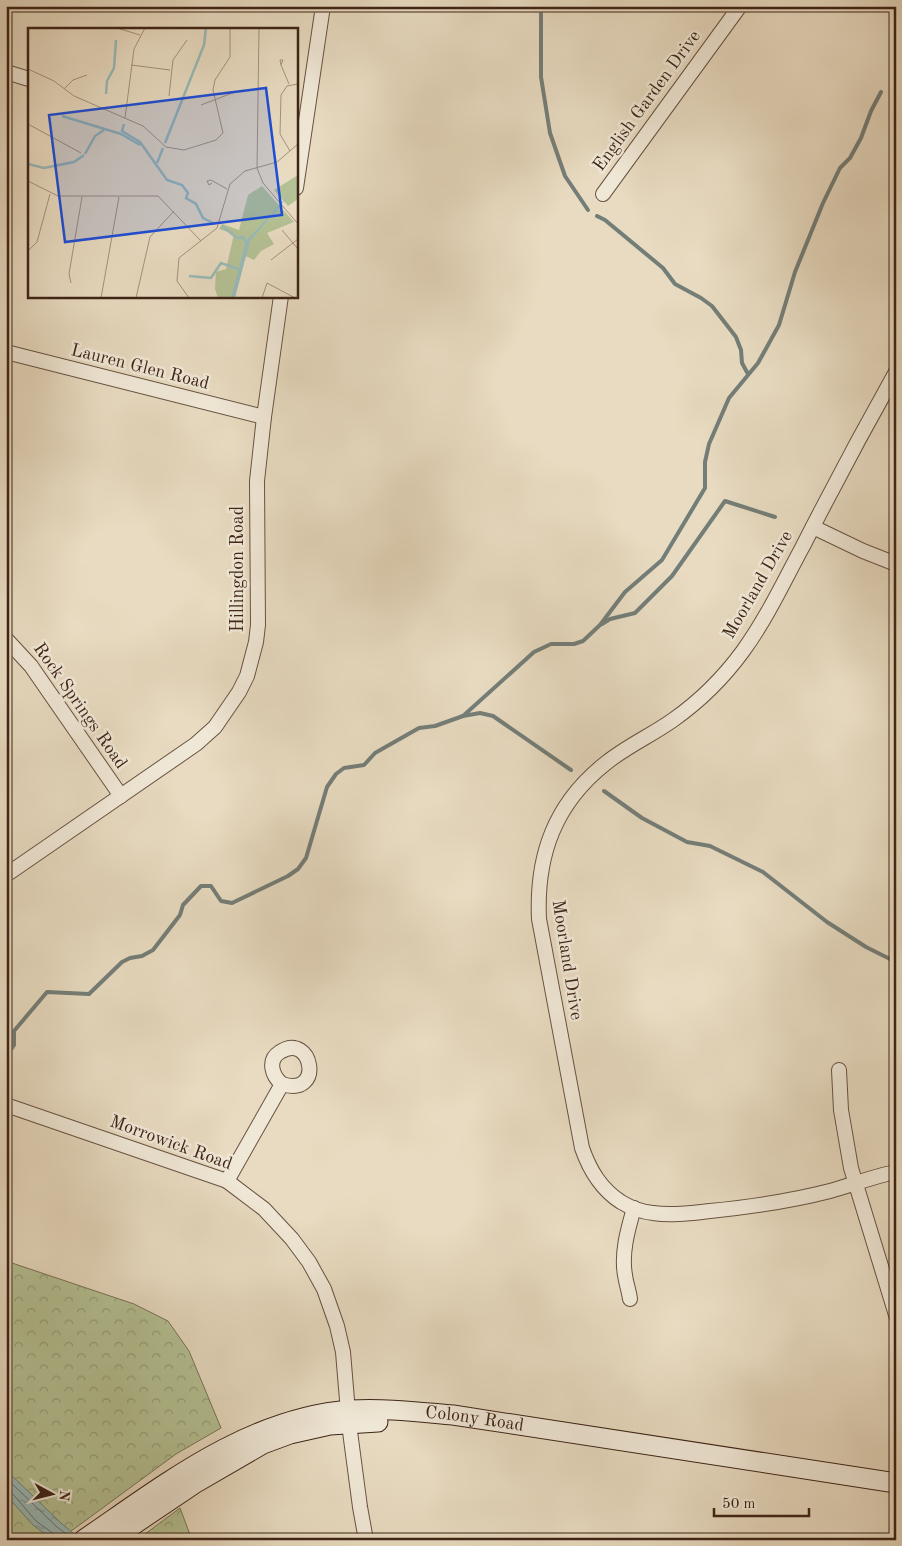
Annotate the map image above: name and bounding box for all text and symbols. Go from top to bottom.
street label: English Garden Drive [590,27,704,175]
inset map [28,28,298,298]
street label: Lauren Glen Road [69,341,211,393]
street label: Hillingdon Road [229,506,247,632]
street label: Moorland Drive [720,528,796,642]
street label: Rock Springs Road [30,640,130,772]
street label: Moorland Drive [549,899,585,1021]
street label: Morrowick Road [108,1113,234,1173]
street label: Colony Road [425,1404,525,1435]
north arrow [28,1468,78,1518]
scale bar [714,1486,810,1518]
text: N [56,1489,72,1502]
text: 50 m [722,1497,756,1512]

